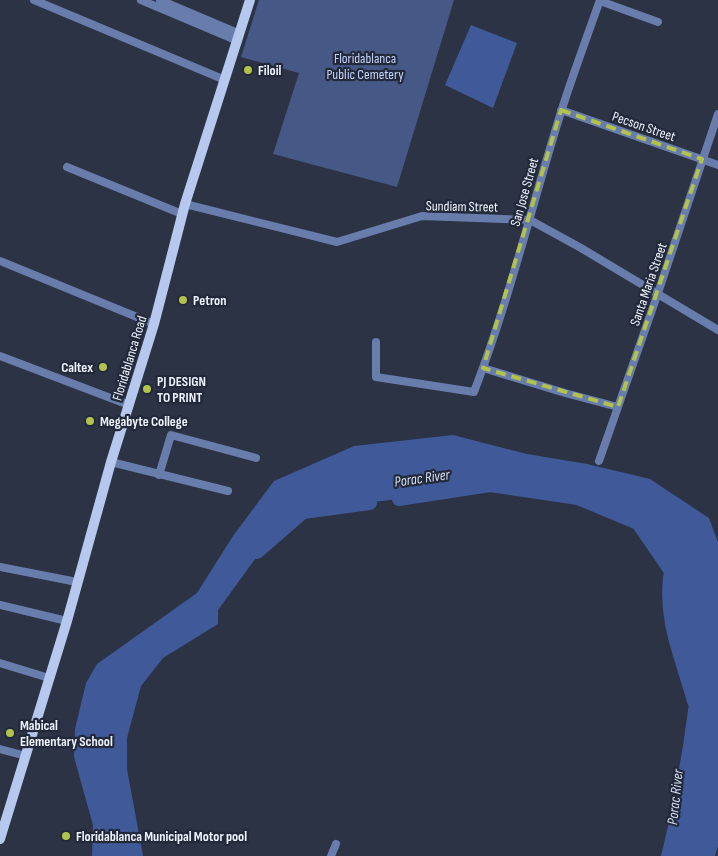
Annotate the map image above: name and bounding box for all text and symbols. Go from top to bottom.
park label: Floridablanca Public Cemetery [326,50,404,83]
place label: Filoil [258,62,281,79]
marker: Filoil [242,64,254,76]
street label: Pecson Street [610,108,678,145]
street label: San Jose Street [507,156,542,228]
street label: Sundiam Street [426,197,498,216]
street label: Santa Maria Street [626,240,671,328]
place label: Petron [193,292,226,309]
marker: Petron [177,294,189,306]
street label: Floridablanca Road [109,314,150,403]
place label: Caltex [61,359,93,376]
marker: Caltex [97,361,109,373]
place label: PJ DESIGN TO PRINT [157,373,206,406]
marker: PJ DESIGN TO PRINT [141,383,153,395]
place label: Megabyte College [100,413,188,430]
marker: Megabyte College [84,415,96,427]
water label: Porac River [393,465,452,492]
place label: Mabical Elementary School [20,717,113,750]
marker: Mabical Elementary School [4,727,16,739]
water label: Porac River [663,768,688,826]
place label: Floridablanca Municipal Motor pool [76,828,247,845]
marker: Floridablanca Municipal Motor pool [60,830,72,842]

